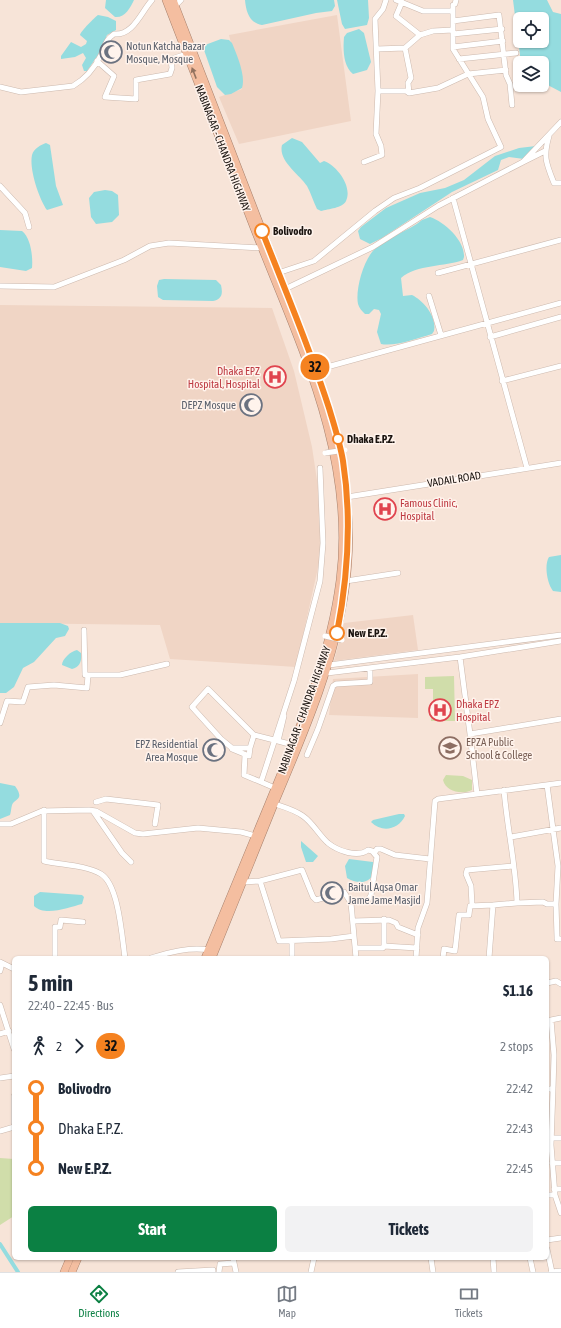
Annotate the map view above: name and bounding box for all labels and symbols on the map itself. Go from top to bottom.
mosque icon: Notun Katcha Bazar Mosque, Mosque [98,39,124,65]
place label: Notun Katcha Bazar Mosque, Mosque [126,40,206,65]
one-way arrow [191,67,197,79]
street label: NABINAGAR - CHANDRA HIGHWAY [193,83,253,213]
marker: Bolivodro [254,223,270,239]
place label: Bolivodro [273,225,312,237]
line badge: 32 [297,354,333,380]
hospital icon: Dhaka EPZ Hospital, Hospital [262,364,288,390]
place label: Dhaka EPZ Hospital, Hospital [188,365,260,390]
mosque icon: DEPZ Mosque [238,392,264,418]
place label: DEPZ Mosque [181,399,236,411]
marker: Dhaka E.P.Z. [332,433,344,445]
place label: Dhaka E.P.Z. [347,433,395,445]
street label: VADAIL ROAD [426,469,482,489]
hospital icon: Famous Clinic, Hospital [372,496,398,522]
place label: Famous Clinic, Hospital [400,497,457,522]
marker: New E.P.Z. [329,625,345,641]
place label: New E.P.Z. [348,627,387,639]
street label: NABINAGAR - CHANDRA HIGHWAY [275,644,333,775]
hospital icon: Dhaka EPZ Hospital [427,697,453,723]
place label: Dhaka EPZ Hospital [456,698,499,723]
school or university icon: EPZA Public School & College [437,735,463,761]
place label: EPZA Public School & College [466,736,532,761]
mosque icon: EPZ Residential Area Mosque [201,737,227,763]
place label: EPZ Residential Area Mosque [135,738,198,763]
mosque icon: Baitul Aqsa Omar Jame Jame Masjid [319,880,345,906]
place label: Baitul Aqsa Omar Jame Jame Masjid [348,881,421,906]

